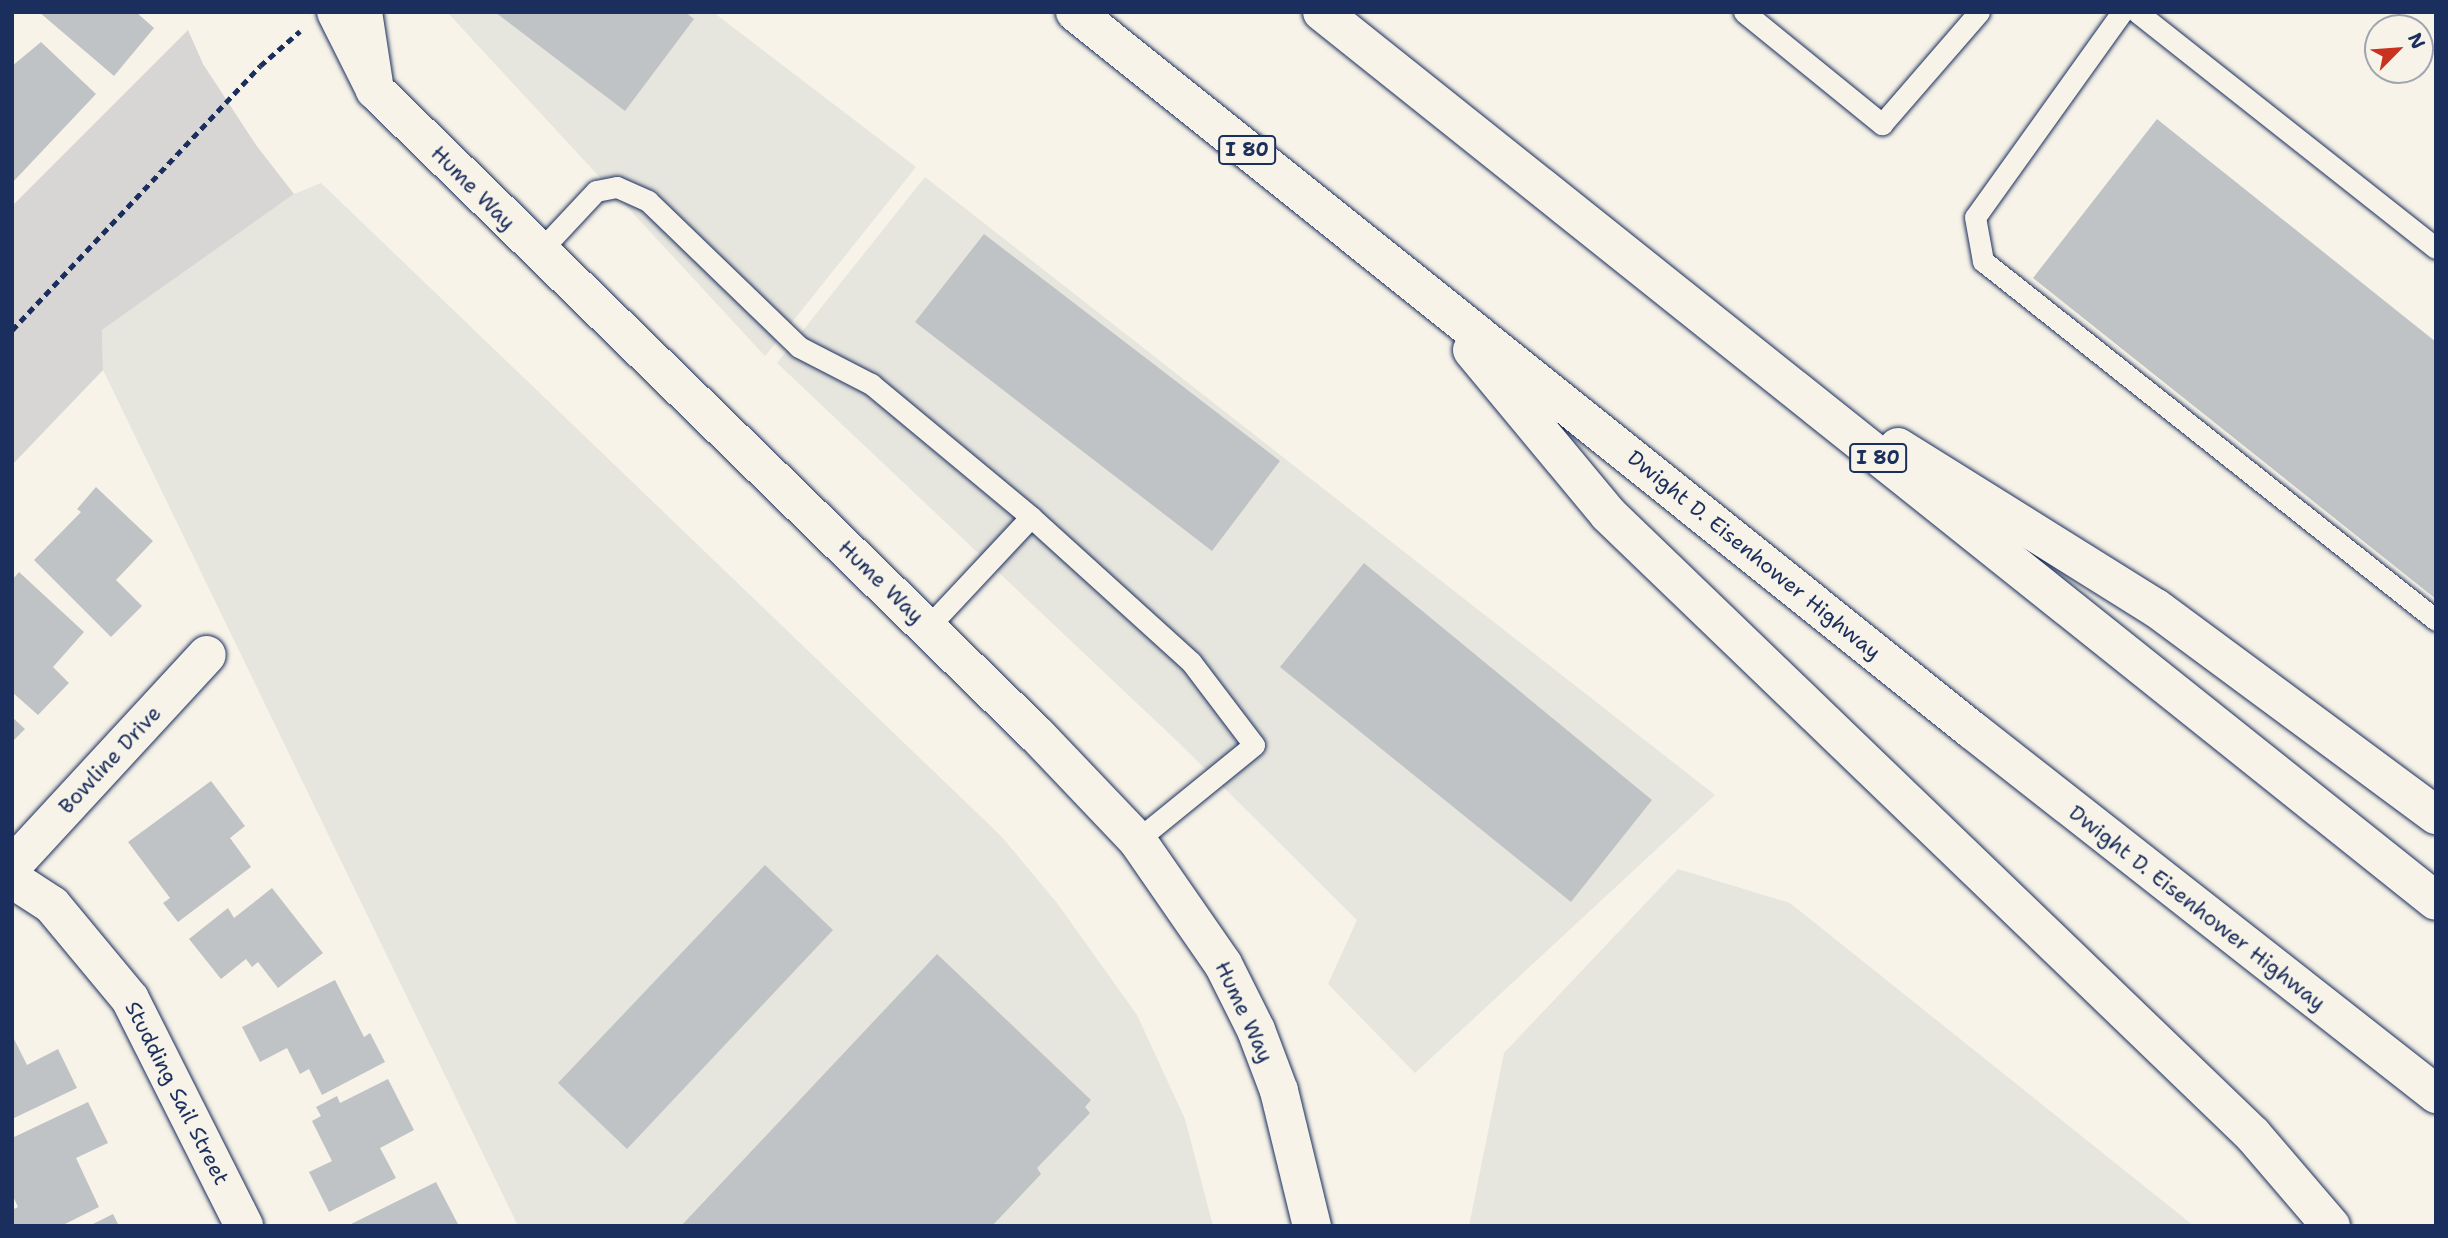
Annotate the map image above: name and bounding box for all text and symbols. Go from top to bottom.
north arrow [2364,14,2434,84]
text: N [2402,29,2431,53]
road number: I 80 [1217,134,1277,166]
street label: Hume Way [426,141,520,235]
road number: I 80 [1848,442,1908,474]
street label: Dwight D. Eisenhower Highway [1622,445,1886,665]
street label: Hume Way [833,535,929,629]
street label: Bowline Drive [54,701,166,819]
street label: Dwight D. Eisenhower Highway [2064,800,2330,1016]
street label: Hume Way [1210,958,1278,1066]
street label: Studding Sail Street [120,997,234,1189]

